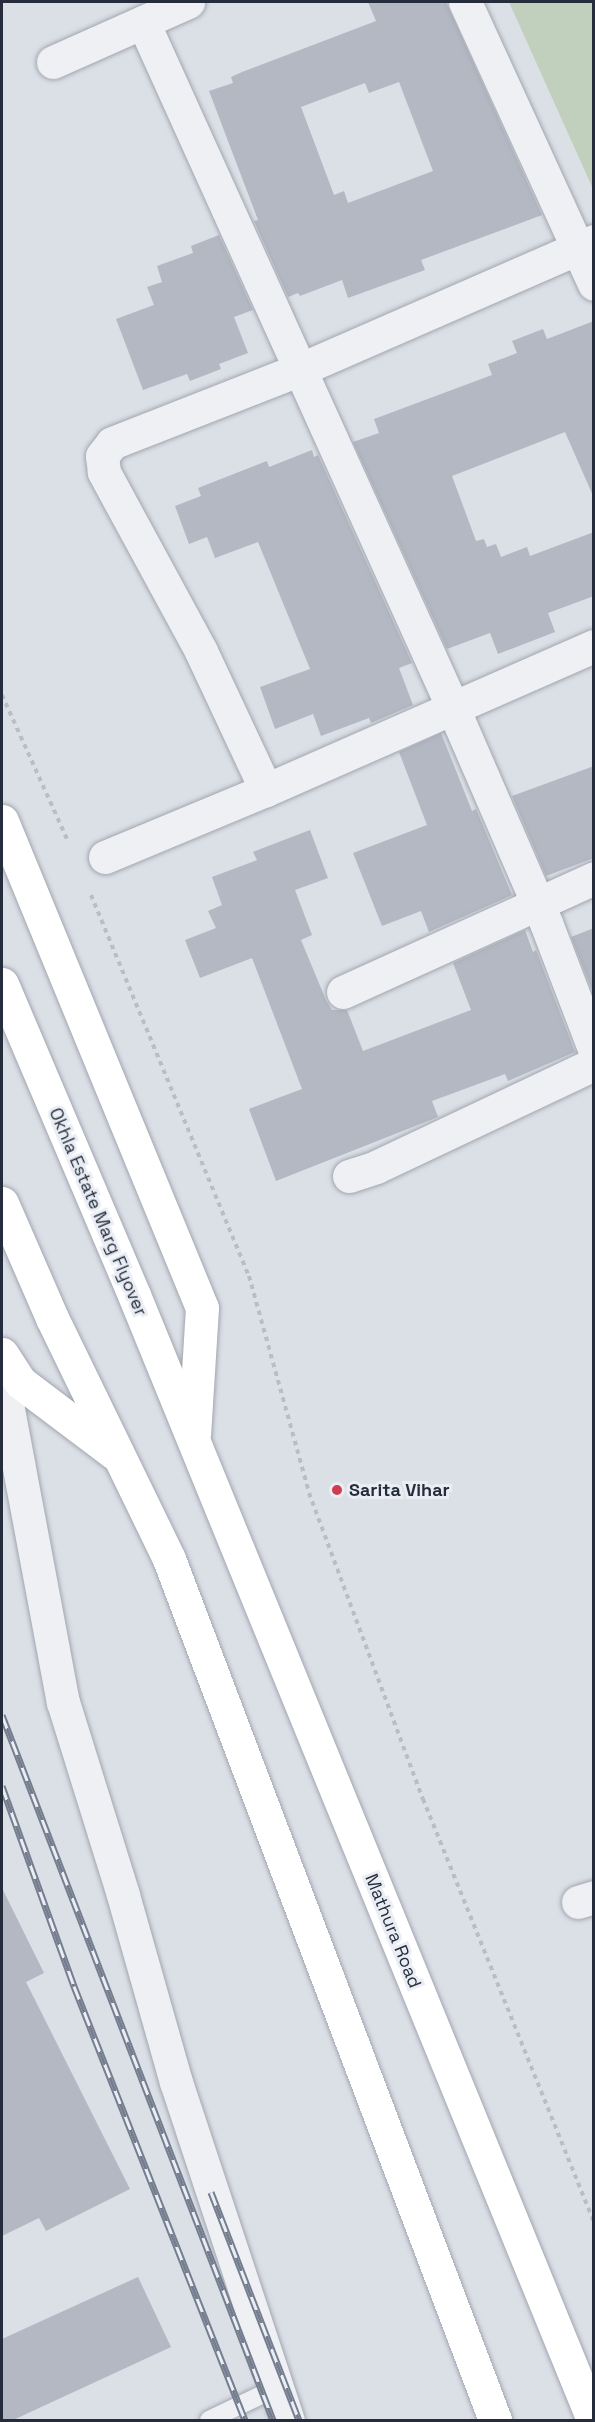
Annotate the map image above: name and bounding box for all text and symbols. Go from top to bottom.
street label: Okhla Estate Marg Flyover [44,1105,152,1319]
place label: Sarita Vihar [349,1479,450,1501]
marker: Sarita Vihar [330,1483,344,1497]
street label: Mathura Road [360,1871,426,1991]

